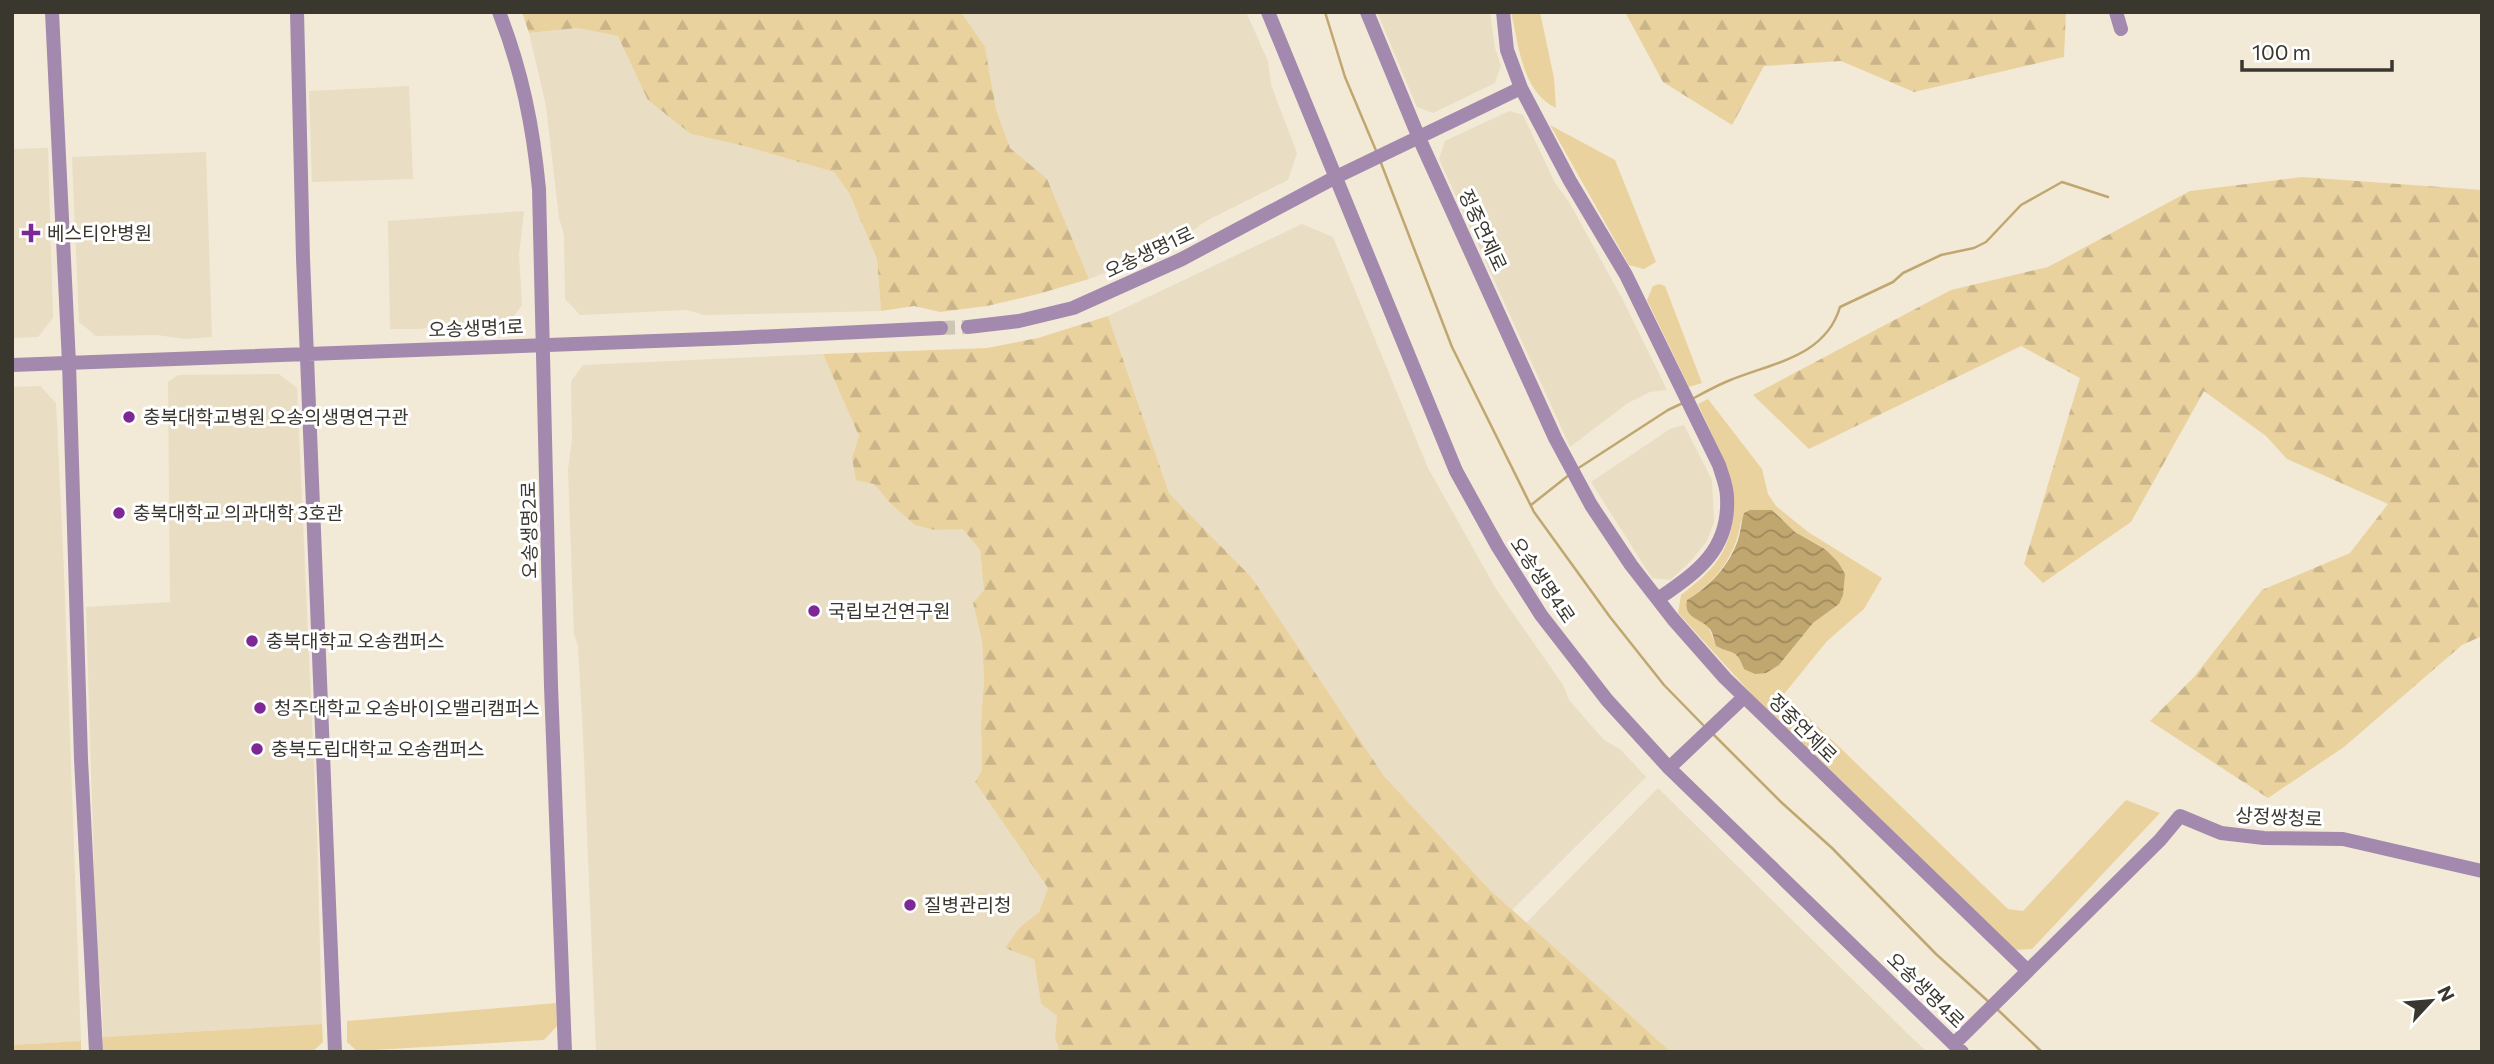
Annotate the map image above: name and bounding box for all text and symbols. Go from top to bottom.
scale bar [2242,28,2392,72]
text: 100 m [2252,39,2311,64]
street label: 정중연제로 [1455,185,1512,274]
place label: 베스티안병원 [47,221,152,244]
street label: 오송생명1로 [1101,221,1197,282]
marker: 베스티안병원 [21,223,41,243]
street label: 오송생명1로 [428,314,524,341]
place label: 충북대학교병원 오송의생명연구관 [143,405,409,428]
marker: 충북대학교병원 오송의생명연구관 [121,409,137,425]
street label: 오송생명2로 [516,481,541,579]
place label: 충북대학교 의과대학 3호관 [133,501,343,524]
marker: 충북대학교 의과대학 3호관 [111,505,127,521]
street label: 오송생명4로 [1506,532,1581,627]
place label: 국립보건연구원 [828,599,950,622]
marker: 국립보건연구원 [806,603,822,619]
place label: 충북대학교 오송캠퍼스 [266,629,444,652]
marker: 충북대학교 오송캠퍼스 [244,633,260,649]
street label: 정중연제로 [1764,689,1842,767]
place label: 청주대학교 오송바이오밸리캠퍼스 [274,696,540,719]
marker: 청주대학교 오송바이오밸리캠퍼스 [252,700,268,716]
place label: 충북도립대학교 오송캠퍼스 [271,737,484,760]
marker: 충북도립대학교 오송캠퍼스 [249,741,265,757]
street label: 상정쌍청로 [2235,803,2323,830]
place label: 질병관리청 [924,893,1011,916]
marker: 질병관리청 [902,897,918,913]
street label: 오송생명4로 [1883,947,1970,1032]
north arrow [2396,966,2466,1036]
text: N [2433,982,2460,1005]

